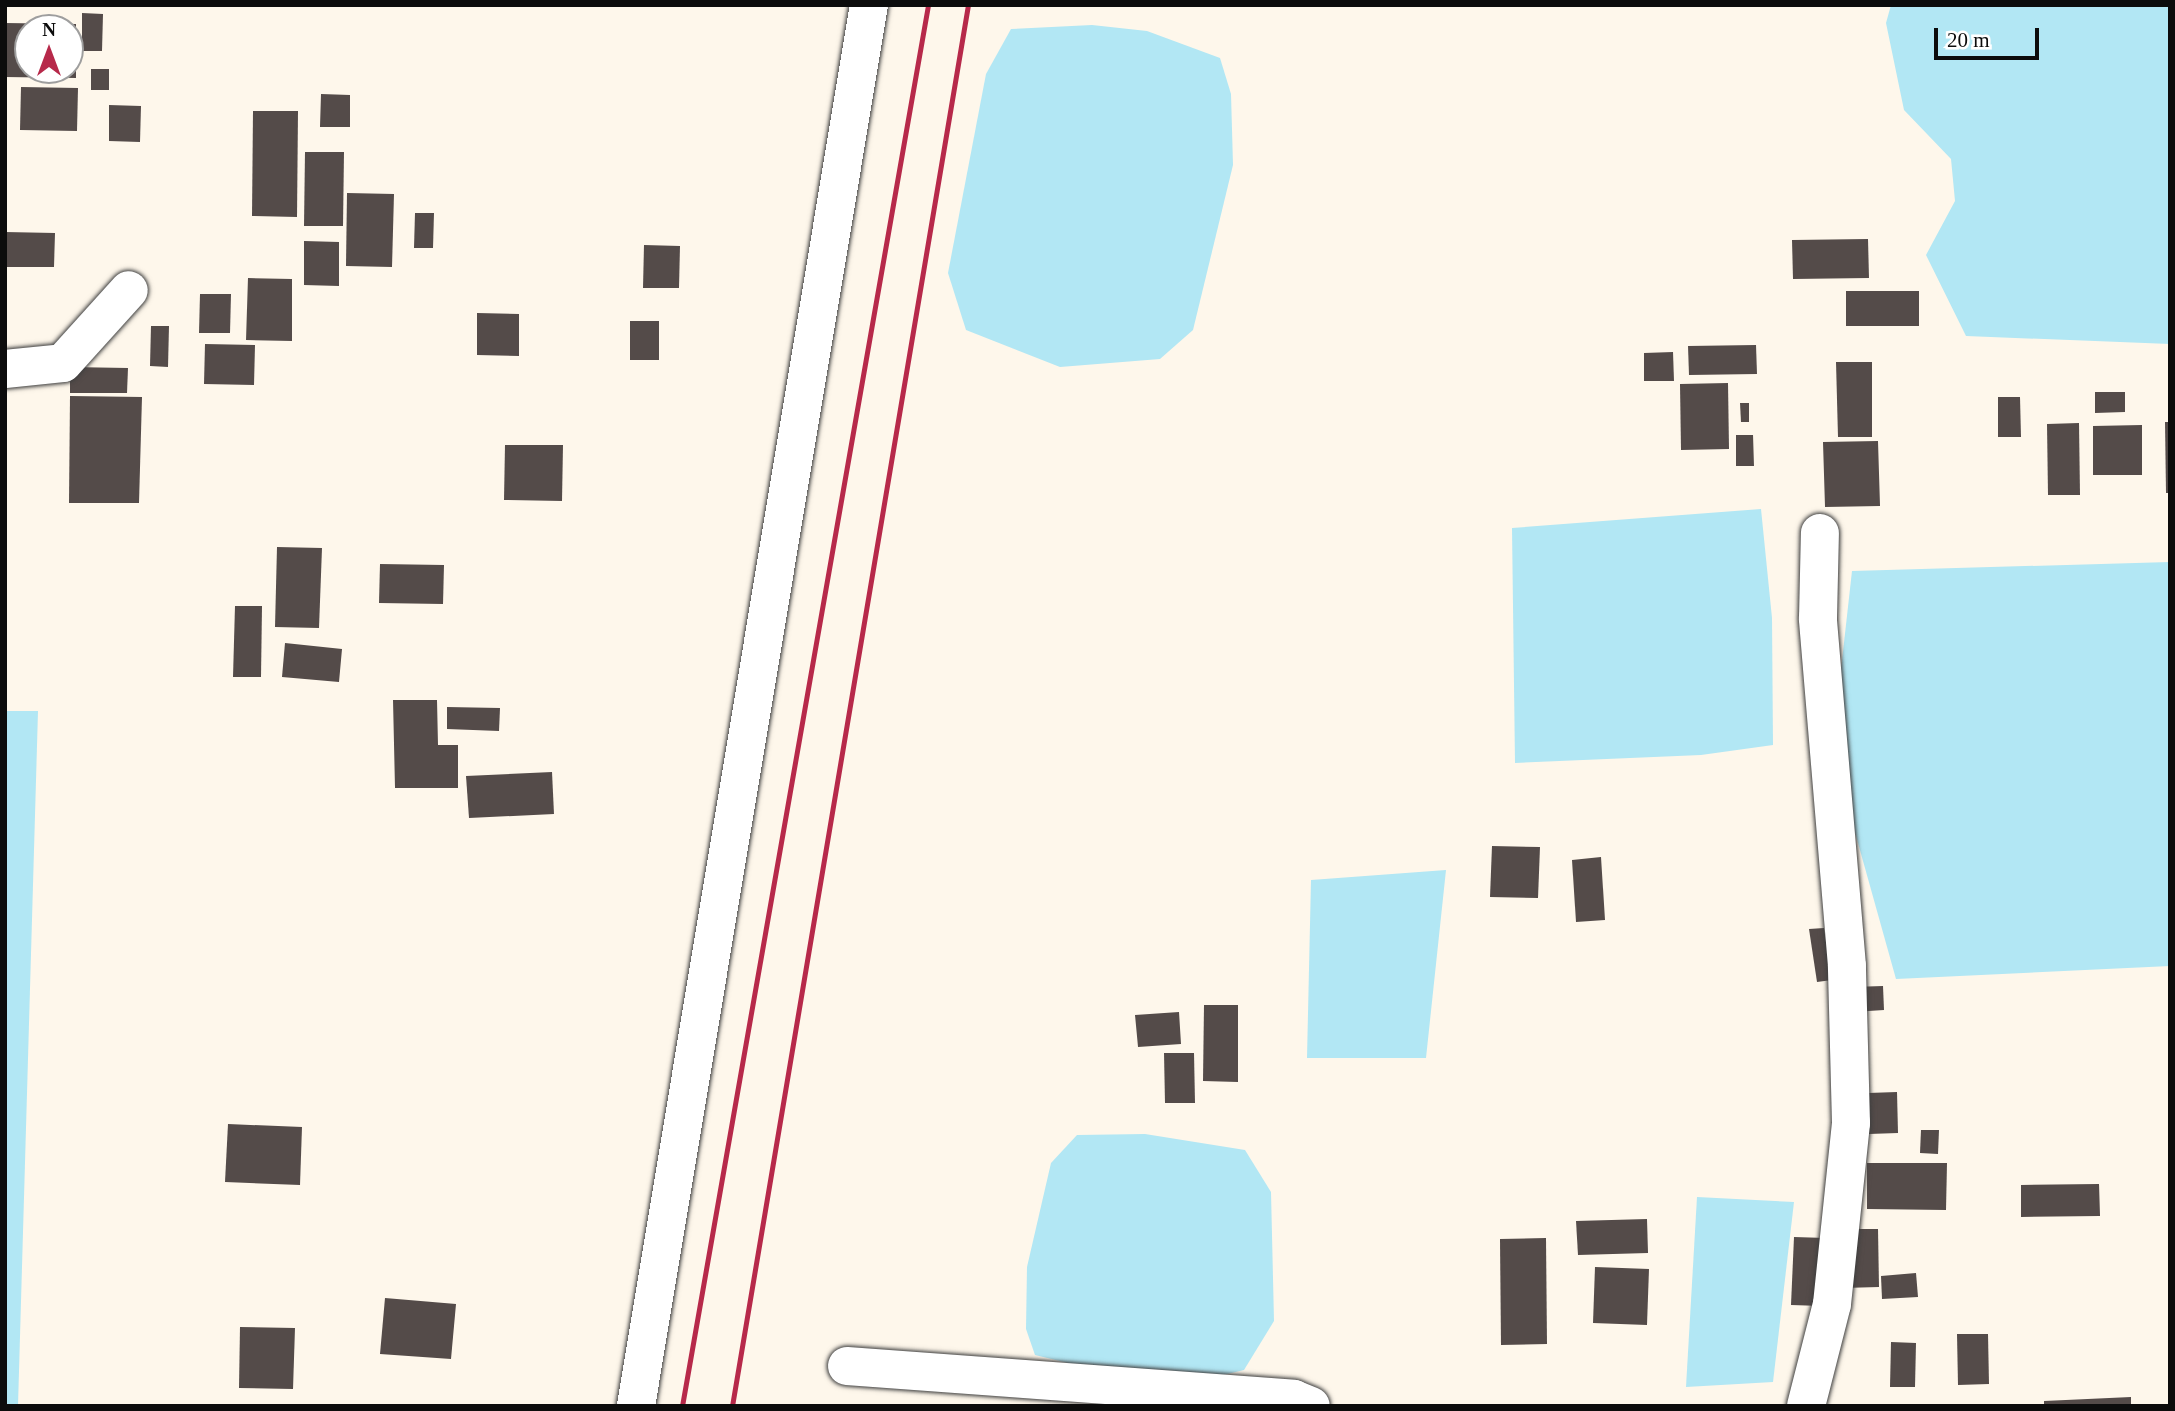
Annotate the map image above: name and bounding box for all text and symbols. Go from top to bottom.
north arrow [14,14,84,84]
scale bar [1937,14,2042,58]
text: N [42,19,56,40]
text: 20 m [1947,28,1990,52]

